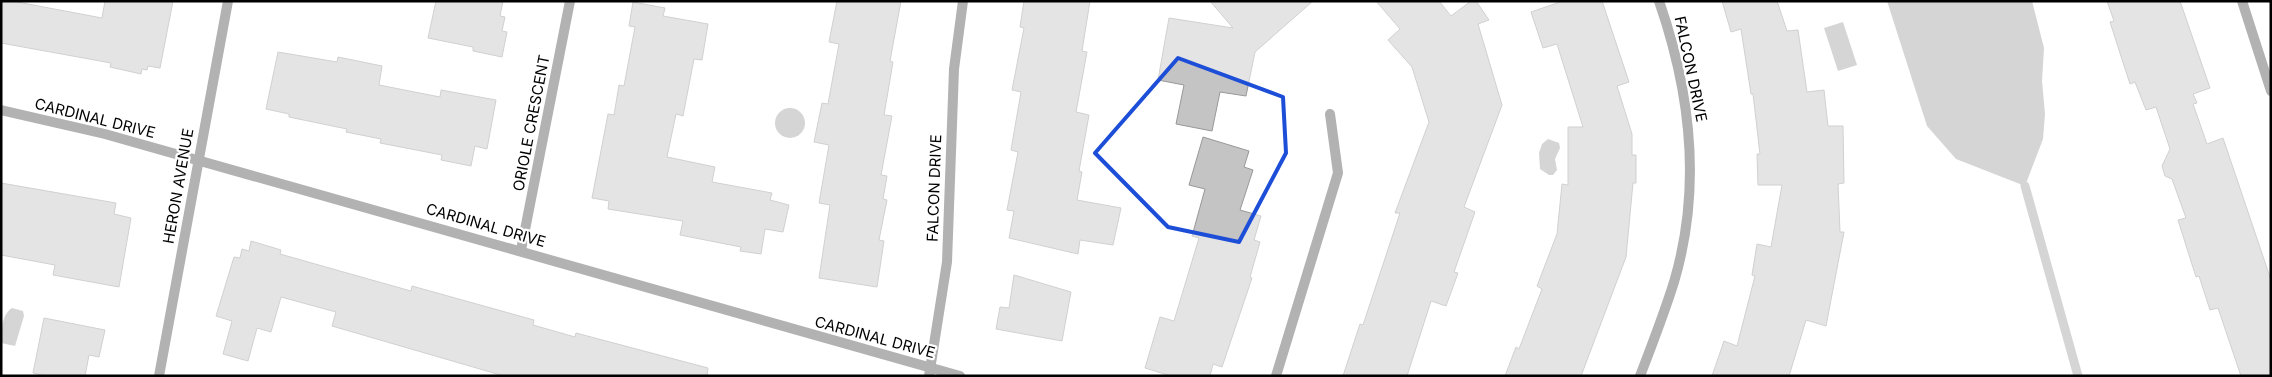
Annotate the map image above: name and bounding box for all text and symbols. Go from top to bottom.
street label: FALCON DRIVE [1671,14,1711,124]
street label: ORIOLE CRESCENT [508,53,554,193]
street label: CARDINAL DRIVE [33,94,157,142]
street label: HERON AVENUE [158,127,198,245]
street label: FALCON DRIVE [923,134,945,242]
street label: CARDINAL DRIVE [424,199,548,251]
street label: CARDINAL DRIVE [813,312,937,362]

